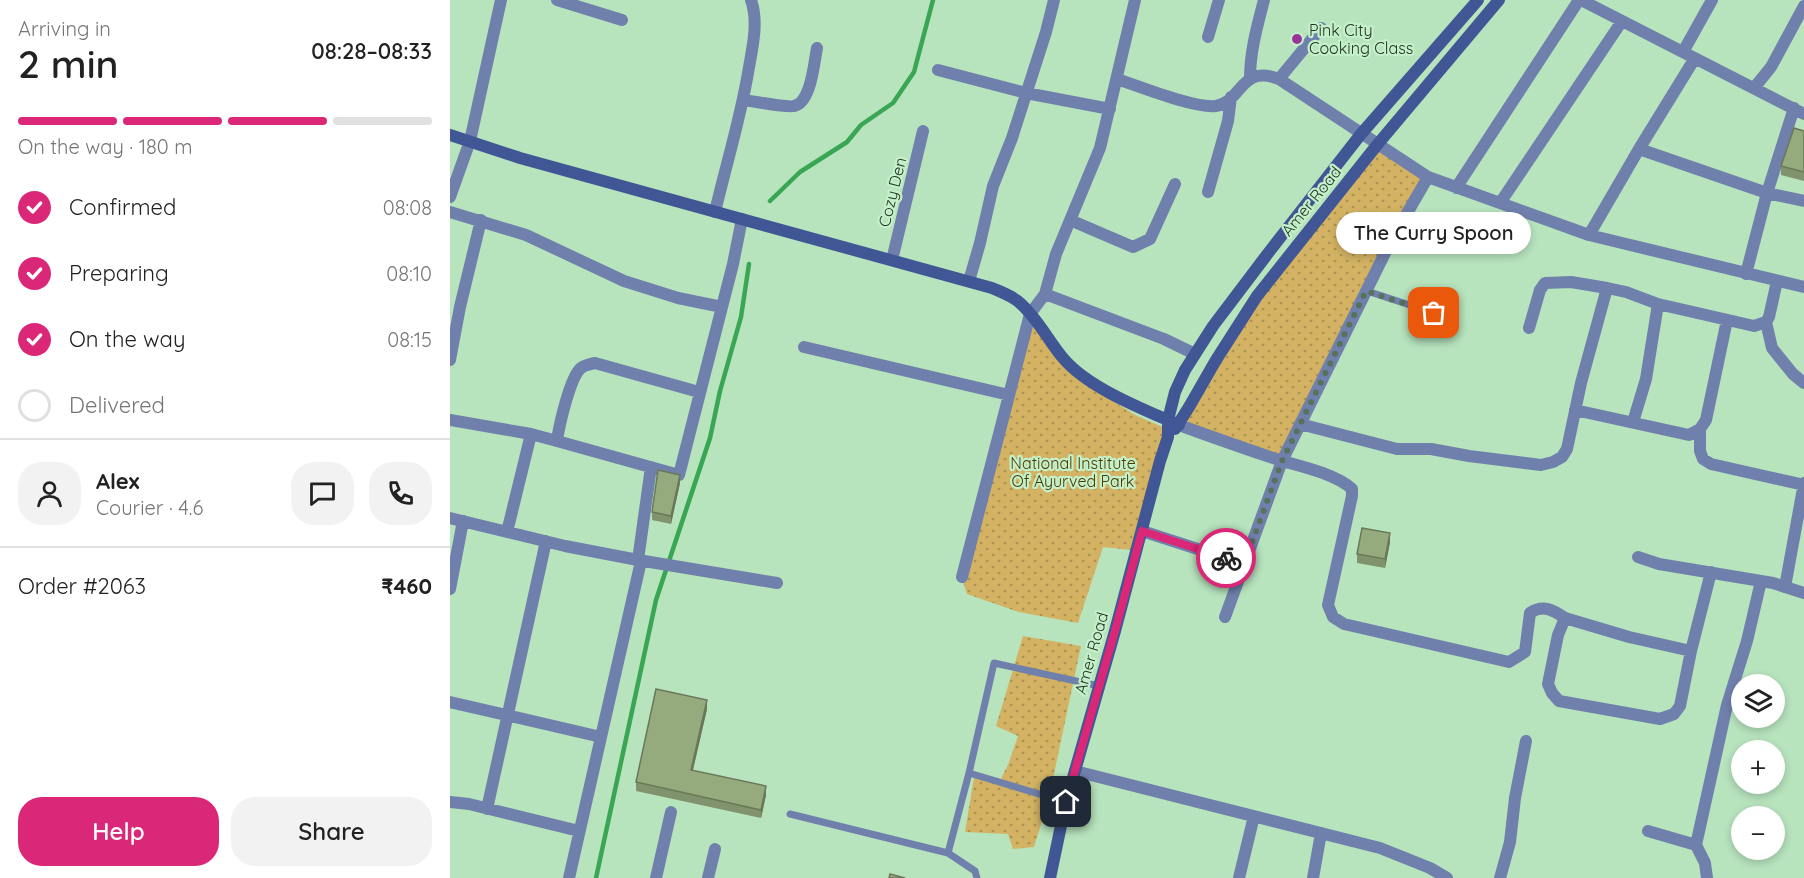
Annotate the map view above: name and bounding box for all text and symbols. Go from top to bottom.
text: Arriving in [18,16,111,41]
place label: Pink City Cooking Class [1309,20,1413,58]
marker: Pink City Cooking Class [1290,32,1304,46]
text: 08:28–08:33 [311,37,432,65]
text: 2 min [18,39,119,88]
text: On the way · 180 m [18,134,192,159]
street label: Cozy Den [874,155,910,229]
street label: Amer Road [1277,162,1345,240]
icon: check [18,191,51,224]
text: Confirmed [69,193,176,221]
text: 08:08 [383,195,432,220]
callout: The Curry Spoon [1336,211,1532,253]
text: The Curry Spoon [1353,220,1514,245]
icon: check [18,257,51,290]
text: Preparing [69,259,169,287]
text: 08:10 [386,261,432,286]
pin [1408,287,1459,338]
icon: bag [1417,296,1450,329]
icon: check [18,323,51,356]
text: On the way [69,325,185,353]
text: 08:15 [387,327,432,352]
text: Delivered [69,391,165,419]
park label: National Institute Of Ayurved Park [1010,453,1136,491]
button: person [18,462,81,525]
button: chat [291,462,354,525]
button: phone [369,462,432,525]
text: Alex [96,467,139,495]
text: Courier · 4.6 [96,495,203,520]
courier [1196,528,1256,588]
icon: bike [1210,542,1243,575]
text: Order #2063 [18,572,146,600]
text: ₹460 [381,572,432,600]
street label: Amer Road [1070,610,1112,696]
map controls [1731,674,1785,860]
button: layers [1731,674,1785,728]
button: + [1731,740,1785,794]
pin [1040,776,1091,827]
icon: home [1049,785,1082,818]
button: Help [18,797,219,866]
button: Share [231,797,432,866]
button: − [1731,806,1785,860]

